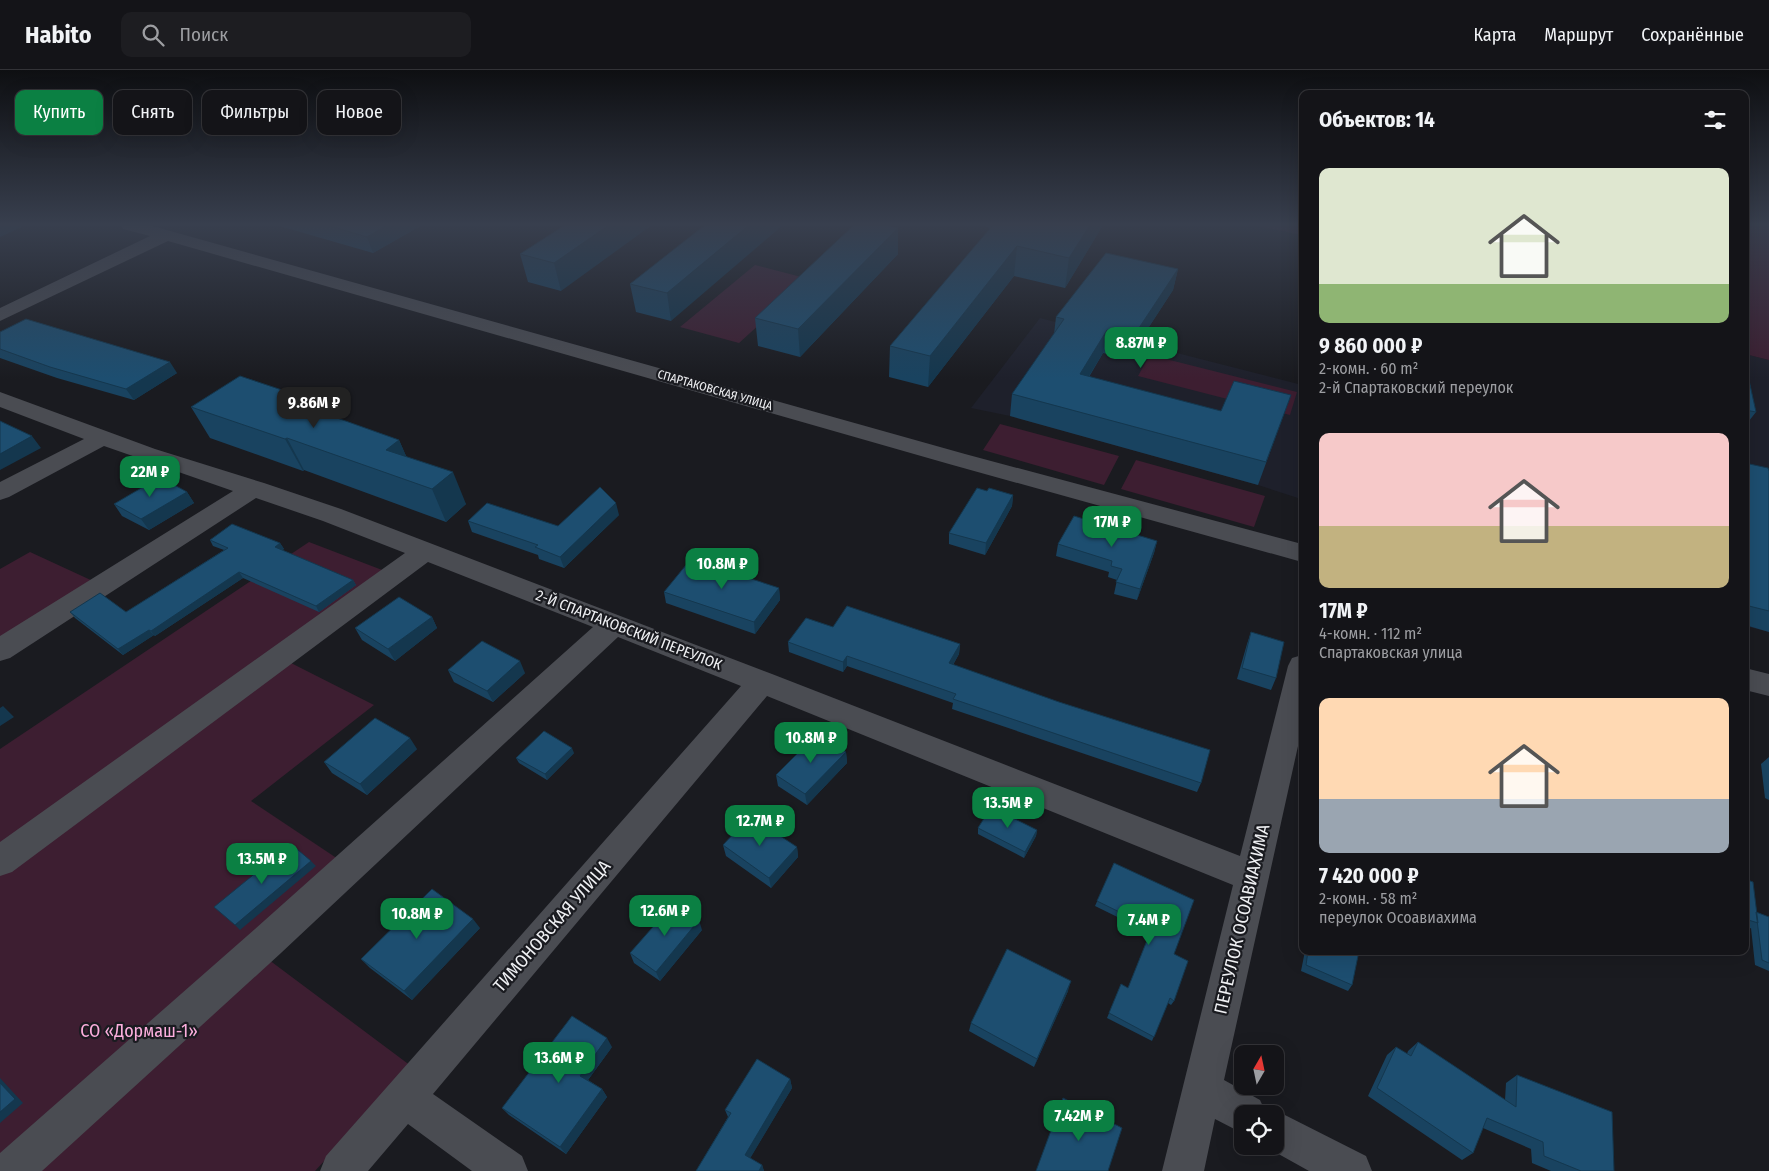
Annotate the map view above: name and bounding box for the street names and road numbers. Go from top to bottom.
street label: СПАРТАКОВСКАЯ УЛИЦА [656,367,775,413]
street label: 2-Й СПАРТАКОВСКИЙ ПЕРЕУЛОК [533,586,725,674]
street label: ПЕРЕУЛОК ОСОАВИАХИМА [1209,821,1275,1016]
street label: ТИМОНОВСКАЯ УЛИЦА [489,855,616,997]

